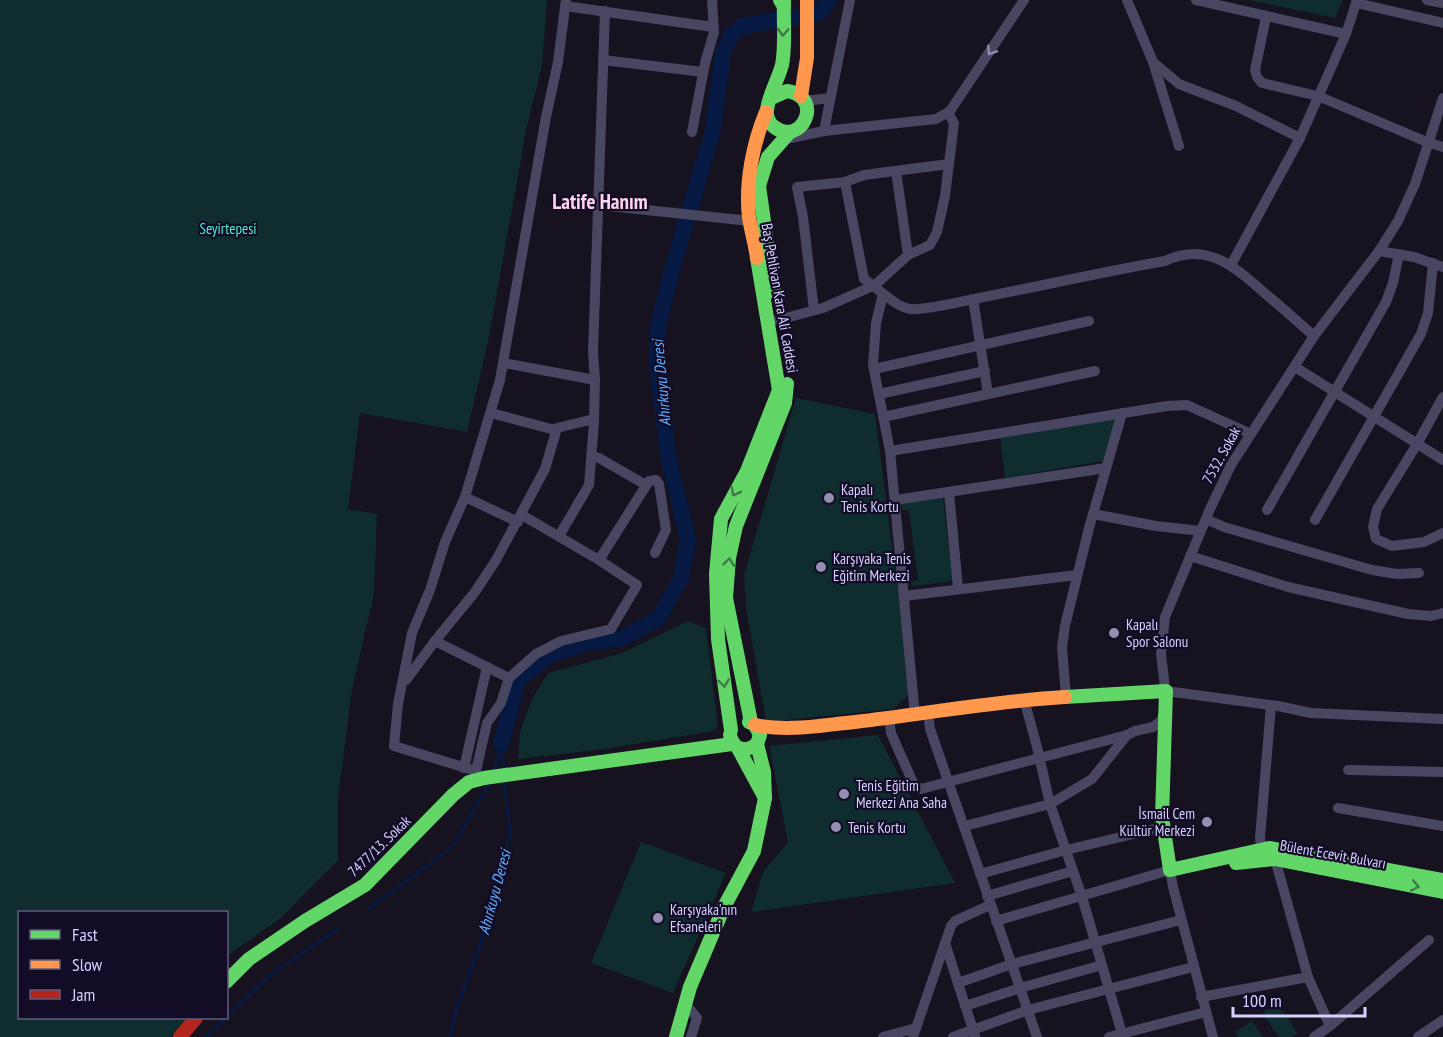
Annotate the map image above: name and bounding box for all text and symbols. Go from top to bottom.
one-way arrow [777,28,790,37]
one-way arrow [987,45,999,55]
district label: Latife Hanım [552,188,648,215]
park label: Seyirtepesi [200,219,256,238]
street label: Baş Pehlivan Kara Ali Caddesi [757,222,803,374]
water label: Ahırkuyu Deresi [647,336,675,427]
street label: 7532. Sokak [1198,423,1245,487]
place label: Kapalı Tenis Kortu [841,480,899,516]
one-way arrow [731,486,742,497]
marker: Kapalı Tenis Kortu [822,491,836,505]
place label: Karşıyaka Tenis Eğitim Merkezi [833,549,911,585]
one-way arrow [722,557,735,566]
marker: Karşıyaka Tenis Eğitim Merkezi [814,560,828,574]
place label: Kapalı Spor Salonu [1126,615,1188,651]
marker: Kapalı Spor Salonu [1107,626,1121,640]
one-way arrow [717,679,730,688]
place label: Tenis Eğitim Merkezi Ana Saha [856,776,947,812]
marker: Tenis Eğitim Merkezi Ana Saha [837,787,851,801]
place label: İsmail Cem Kültür Merkezi [1119,804,1195,840]
street label: 7477/13. Sokak [344,811,415,881]
marker: İsmail Cem Kültür Merkezi [1200,815,1214,829]
place label: Tenis Kortu [848,818,906,837]
marker: Tenis Kortu [829,820,843,834]
street label: Bülent Ecevit Bulvarı [1279,835,1387,873]
water label: Ahırkuyu Deresi [473,845,516,937]
one-way arrow [1409,879,1419,892]
place label: Karşıyaka'nın Efsaneleri [670,900,737,936]
legend [18,911,228,1019]
marker: Karşıyaka'nın Efsaneleri [651,911,665,925]
text: Fast [72,923,98,946]
text: Slow [72,953,103,976]
scale bar [1233,980,1365,1018]
text: Jam [71,983,95,1006]
text: 100 m [1242,989,1282,1012]

